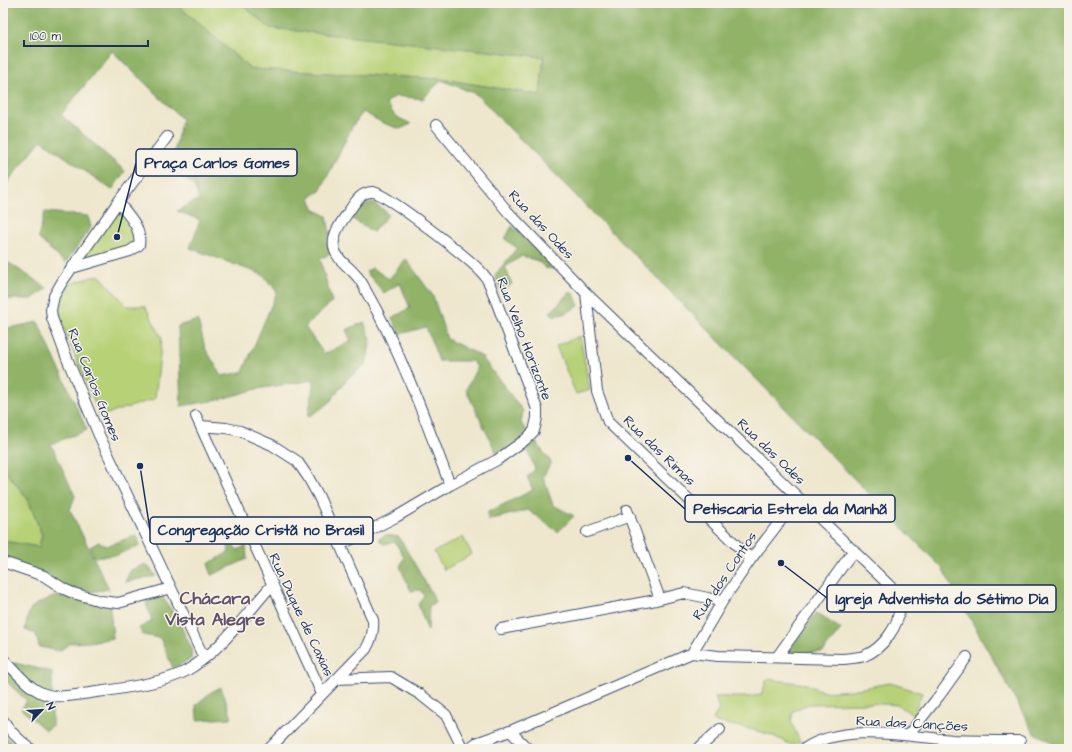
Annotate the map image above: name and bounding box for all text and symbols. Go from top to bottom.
scale bar [24,22,148,48]
text: 100 m [30,28,61,45]
callout: Praça Carlos Gomes [136,149,297,176]
text: Praça Carlos Gomes [144,153,290,174]
street label: Rua das Odes [504,186,578,264]
street label: Rua Velho Horizonte [491,275,557,404]
street label: Rua Carlos Gomes [62,325,126,445]
street label: Rua das Rimas [618,411,700,491]
street label: Rua das Odes [732,414,810,490]
callout: Petiscaria Estrela da Manhã [685,495,895,522]
text: Petiscaria Estrela da Manhã [693,499,887,520]
callout: Congregação Cristã no Brasil [150,517,373,544]
text: Congregação Cristã no Brasil [158,520,365,543]
street label: Rua dos Contos [688,528,762,624]
street label: Rua Duque de Caxias [264,550,338,680]
callout: Igreja Adventista do Sétimo Dia [827,585,1056,612]
district label: Chácara Vista Alegre [164,586,265,633]
text: Igreja Adventista do Sétimo Dia [836,589,1049,612]
north arrow [22,690,62,730]
text: N [42,700,59,712]
street label: Rua das Canções [855,711,969,737]

